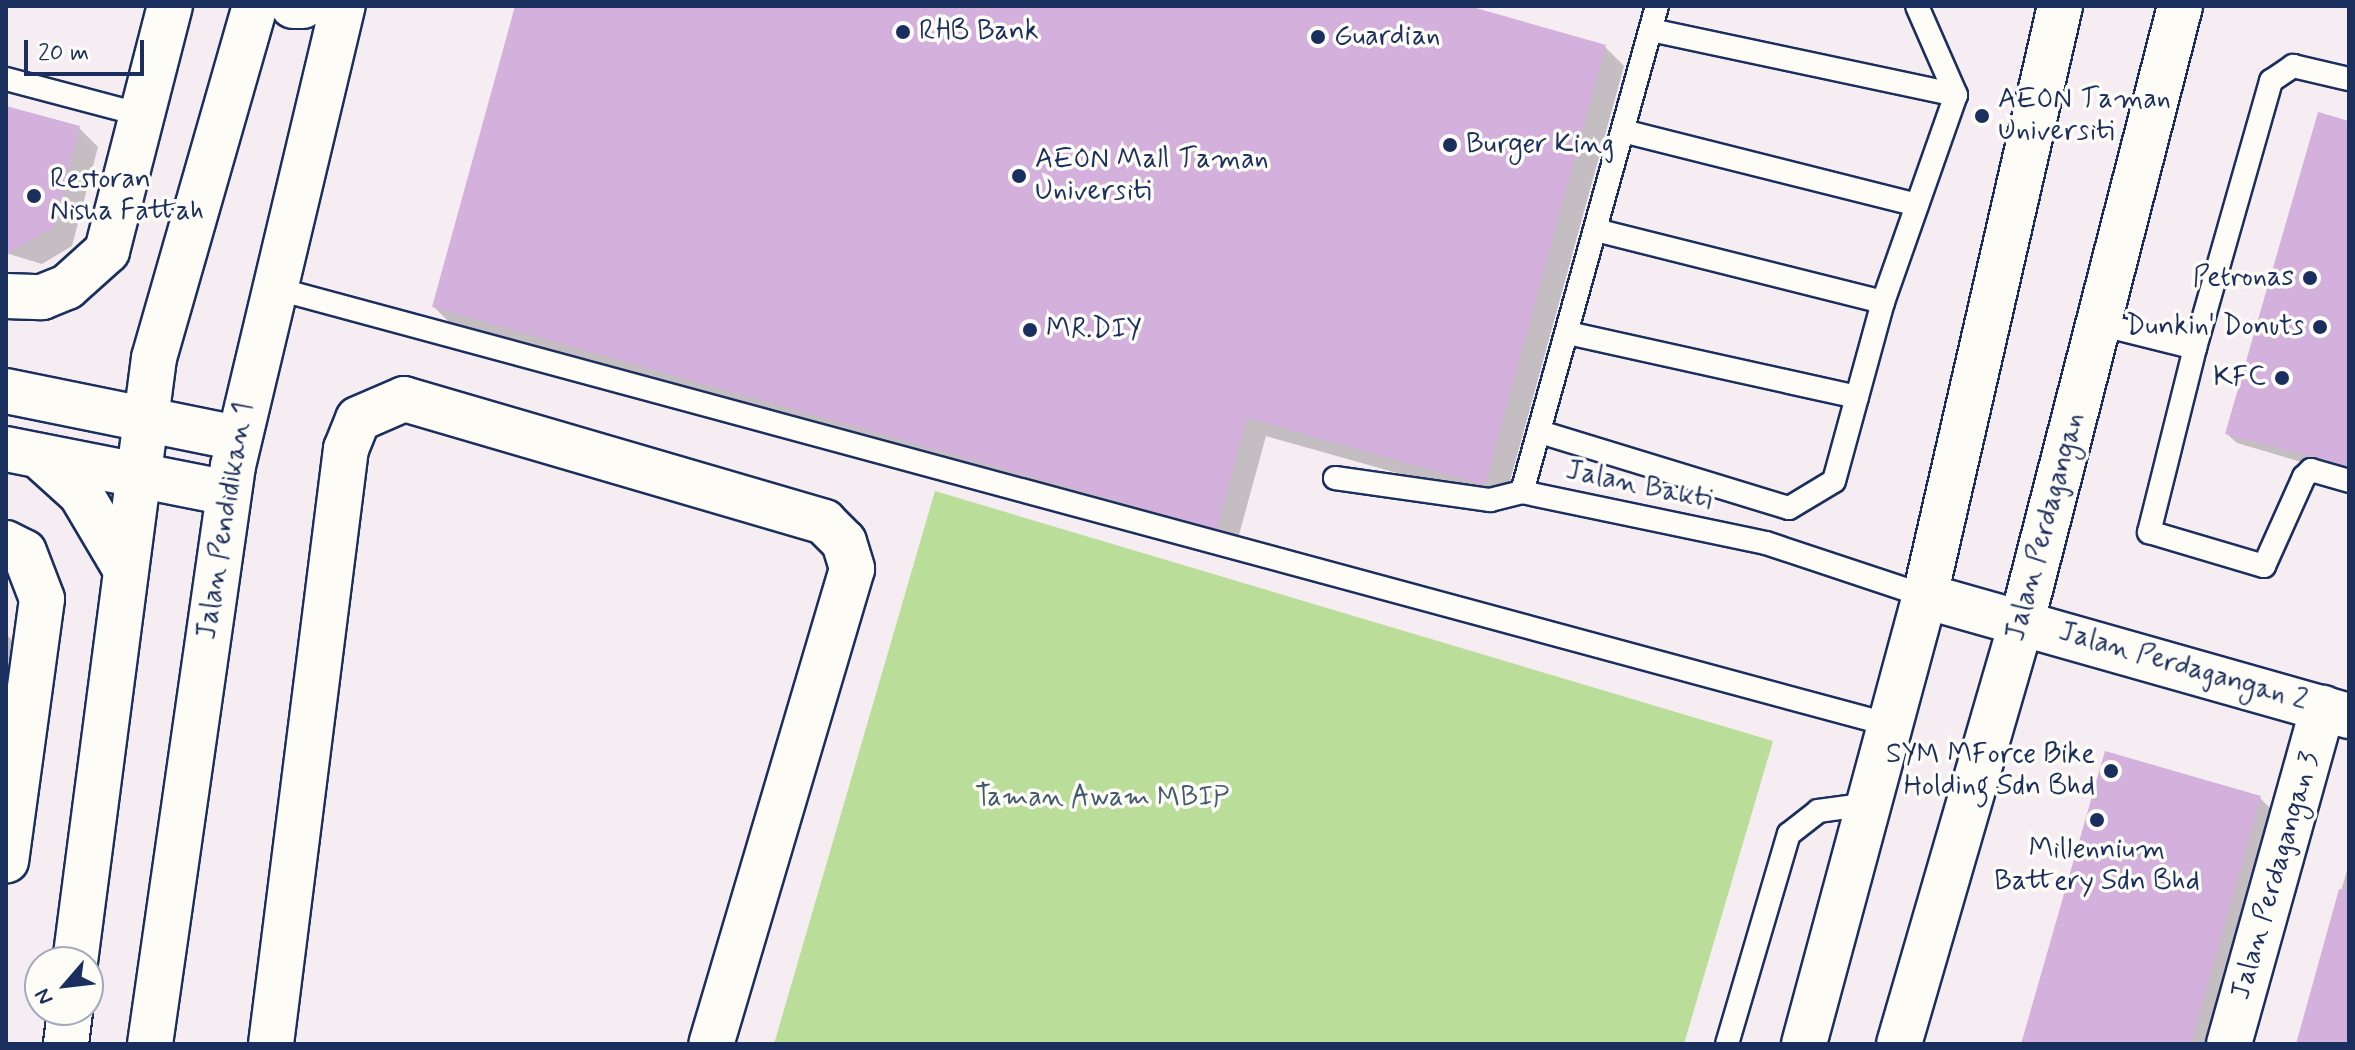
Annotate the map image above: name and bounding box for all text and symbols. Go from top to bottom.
place label: RHB Bank [919,15,1039,49]
place label: Guardian [1334,20,1440,54]
marker: RHB Bank [894,23,912,41]
scale bar [28,24,148,74]
marker: Guardian [1309,28,1327,46]
text: 20 m [38,38,89,69]
place label: AEON Taman Universiti [1998,83,2168,149]
marker: AEON Taman Universiti [1973,107,1991,125]
place label: Burger King [1466,128,1610,162]
marker: Burger King [1441,136,1459,154]
place label: AEON Mall Taman Universiti [1035,143,1264,209]
place label: Restoran Nisha Fattah [50,163,204,229]
marker: AEON Mall Taman Universiti [1010,167,1028,185]
marker: Restoran Nisha Fattah [25,187,43,205]
place label: Petronas [2193,261,2294,295]
marker: Petronas [2301,269,2319,287]
place label: Dunkin' Donuts [2126,310,2304,344]
place label: MR.DIY [1046,313,1142,347]
marker: Dunkin' Donuts [2311,318,2329,336]
marker: MR.DIY [1021,321,1039,339]
place label: KFC [2213,361,2266,395]
marker: KFC [2273,369,2291,387]
street label: Jalan Pendidikan 1 [191,401,261,641]
street label: Jalan Perdagangan [1999,409,2093,645]
street label: Jalan Bakti [1564,454,1714,518]
street label: Jalan Perdagangan 2 [2055,616,2311,718]
place label: SYM MForce Bike Holding Sdn Bhd [1885,738,2095,804]
street label: Jalan Perdagangan 3 [2225,749,2327,1003]
marker: SYM MForce Bike Holding Sdn Bhd [2102,762,2120,780]
park label: Taman Awam MBIP [974,781,1230,815]
marker: Millennium Battery Sdn Bhd [2088,811,2106,829]
place label: Millennium Battery Sdn Bhd [1990,833,2204,899]
north arrow [24,946,104,1026]
text: N [29,983,60,1009]

